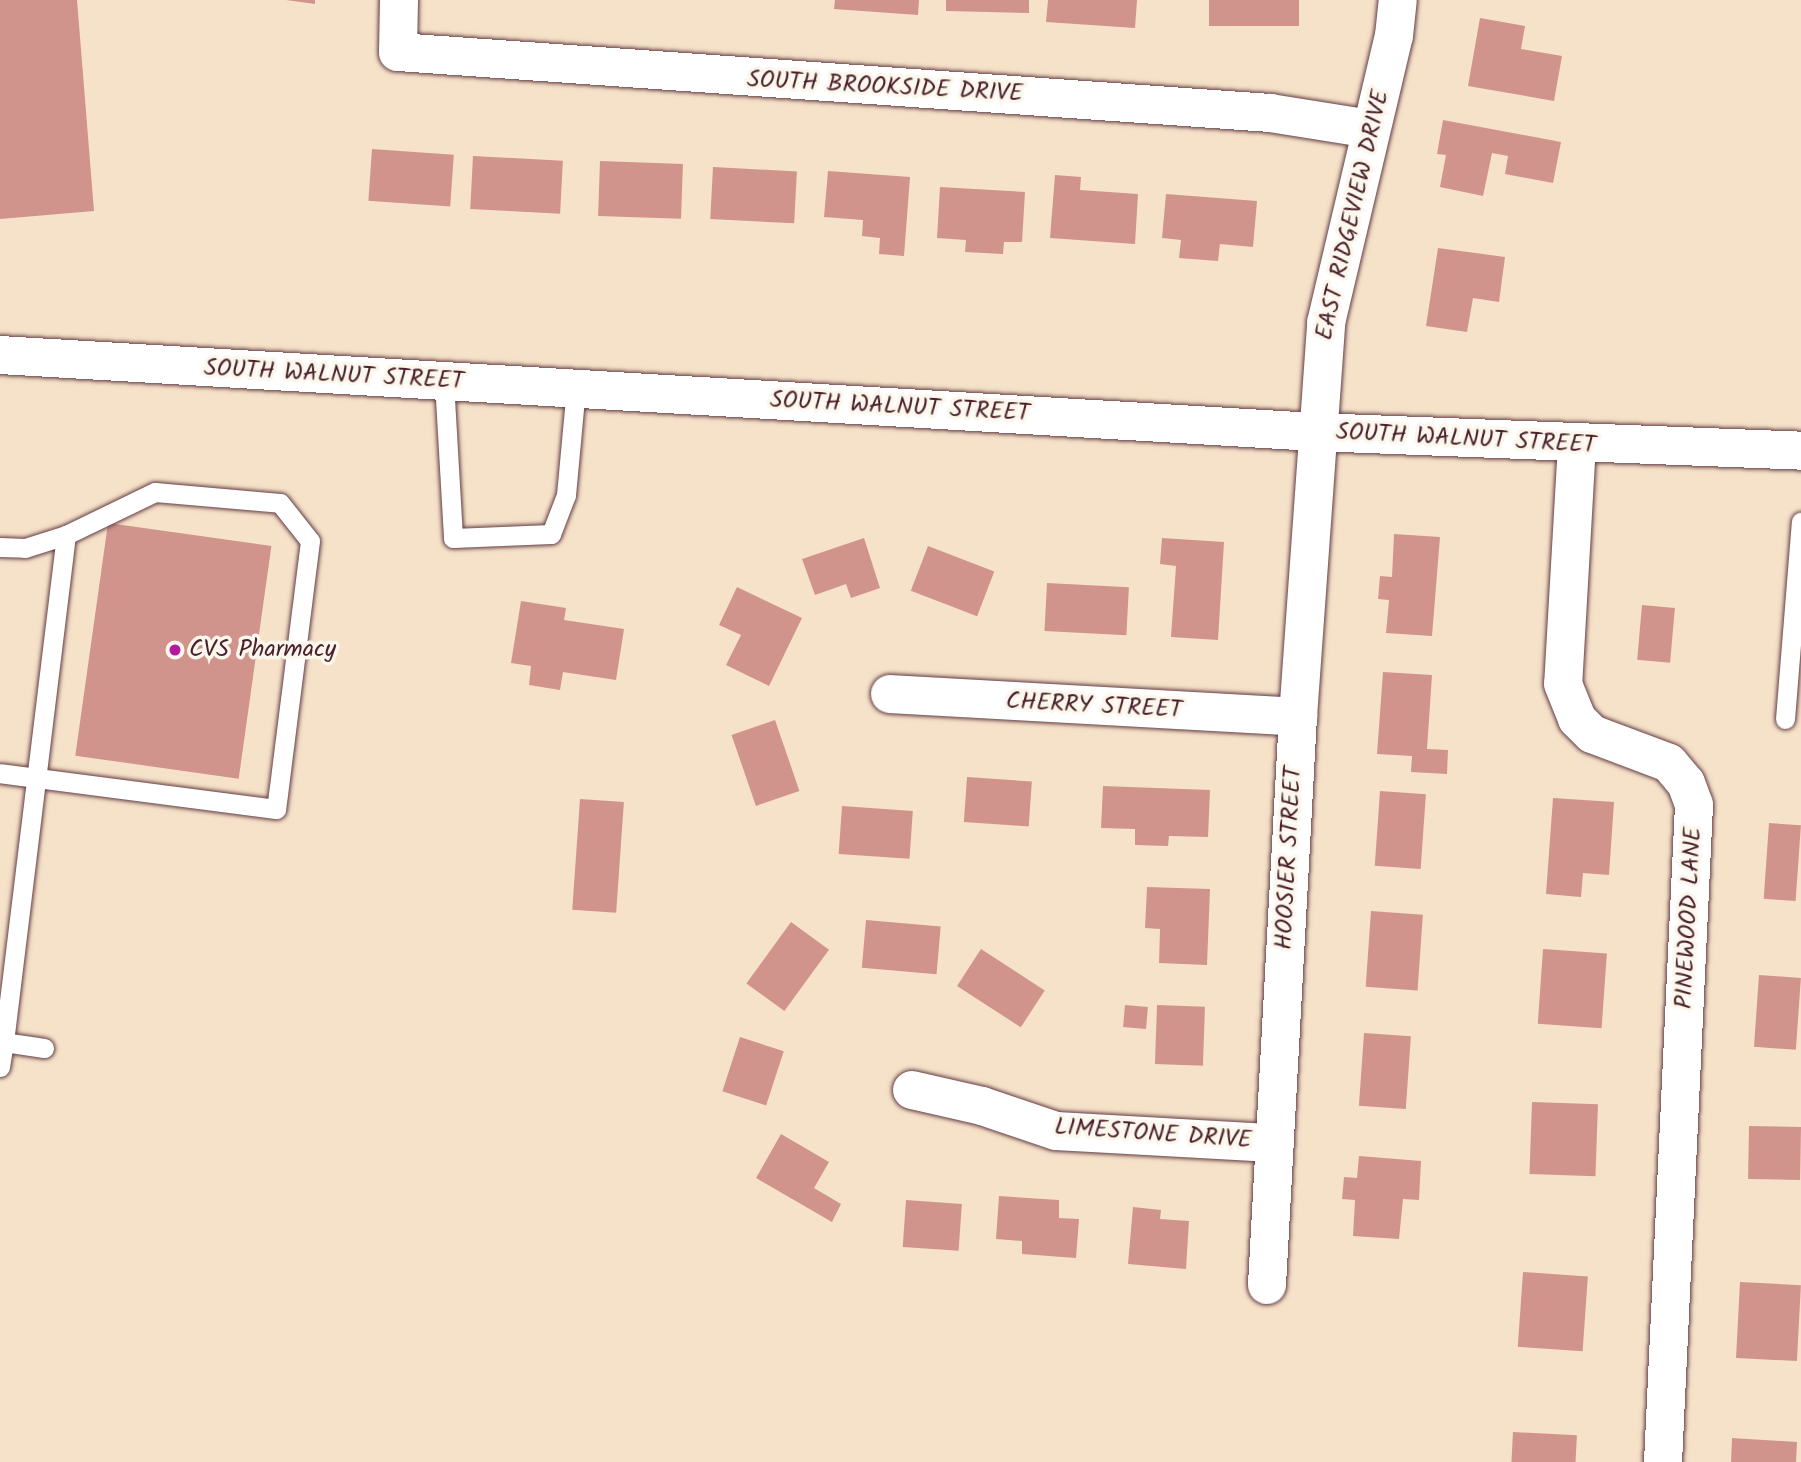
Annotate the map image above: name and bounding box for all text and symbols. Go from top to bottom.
street label: SOUTH BROOKSIDE DRIVE [746,65,1024,109]
street label: EAST RIDGEVIEW DRIVE [1310,87,1396,343]
street label: SOUTH WALNUT STREET [203,354,465,396]
street label: SOUTH WALNUT STREET [769,386,1031,428]
street label: SOUTH WALNUT STREET [1335,418,1597,460]
place label: CVS Pharmacy [189,636,336,664]
marker: CVS Pharmacy [167,642,183,658]
street label: CHERRY STREET [1005,687,1183,725]
street label: HOOSIER STREET [1270,765,1308,951]
street label: PINEWOOD LANE [1670,826,1708,1010]
street label: LIMESTONE DRIVE [1054,1113,1252,1155]

